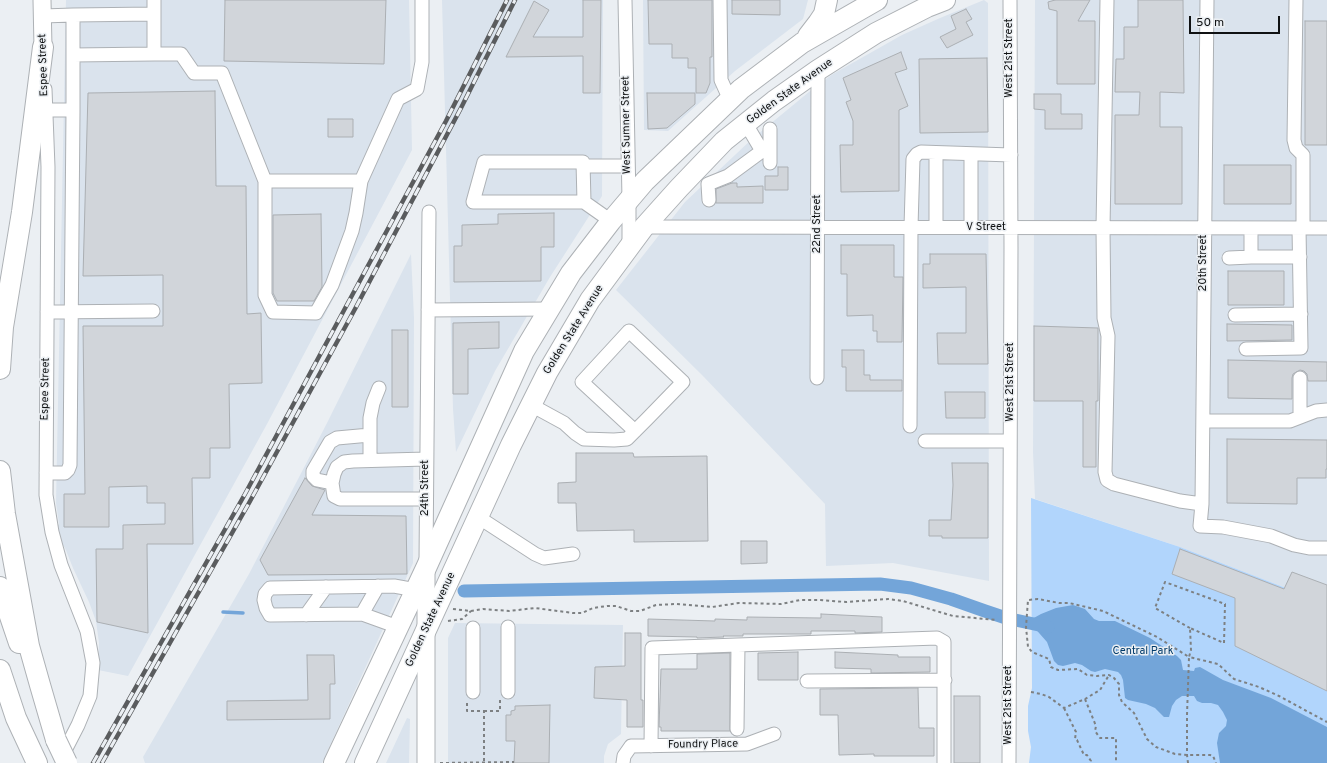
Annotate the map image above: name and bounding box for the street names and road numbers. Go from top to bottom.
street label: West 21st Street [1003,18,1017,98]
street label: Espee Street [36,33,52,97]
street label: Golden State Avenue [744,56,836,128]
street label: West Sumner Street [620,76,634,174]
street label: 22nd Street [811,195,825,253]
street label: V Street [966,221,1006,235]
street label: 20th Street [1197,235,1211,291]
street label: Golden State Avenue [541,283,607,377]
street label: West 21st Street [1004,342,1018,422]
street label: Espee Street [39,357,53,421]
street label: 24th Street [419,460,433,516]
street label: Golden State Avenue [403,571,459,669]
street label: West 21st Street [1002,665,1016,745]
street label: Foundry Place [668,738,738,752]

